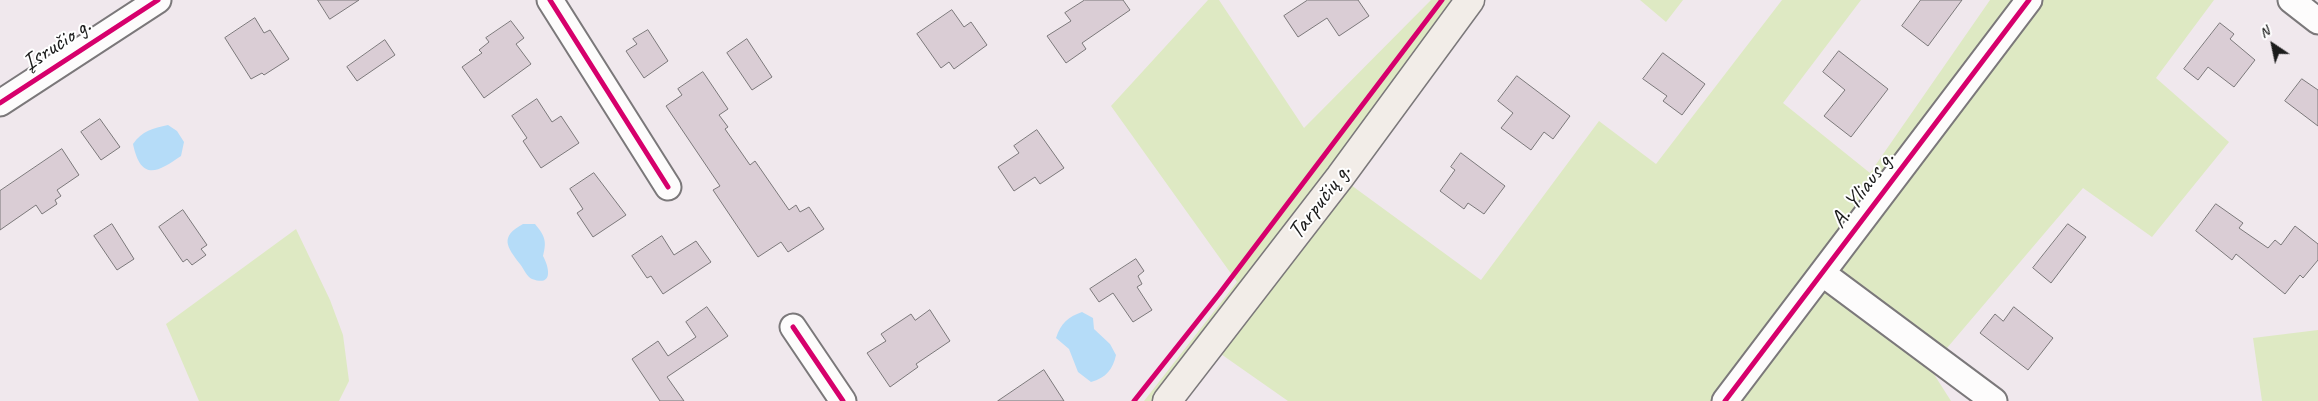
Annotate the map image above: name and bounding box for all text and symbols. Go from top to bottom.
street label: Įsručio g. [17,12,97,78]
north arrow [2248,20,2298,70]
text: N [2256,23,2273,42]
street label: A. Yliaus g. [1825,146,1901,234]
street label: Tarpučių g. [1282,159,1358,245]

